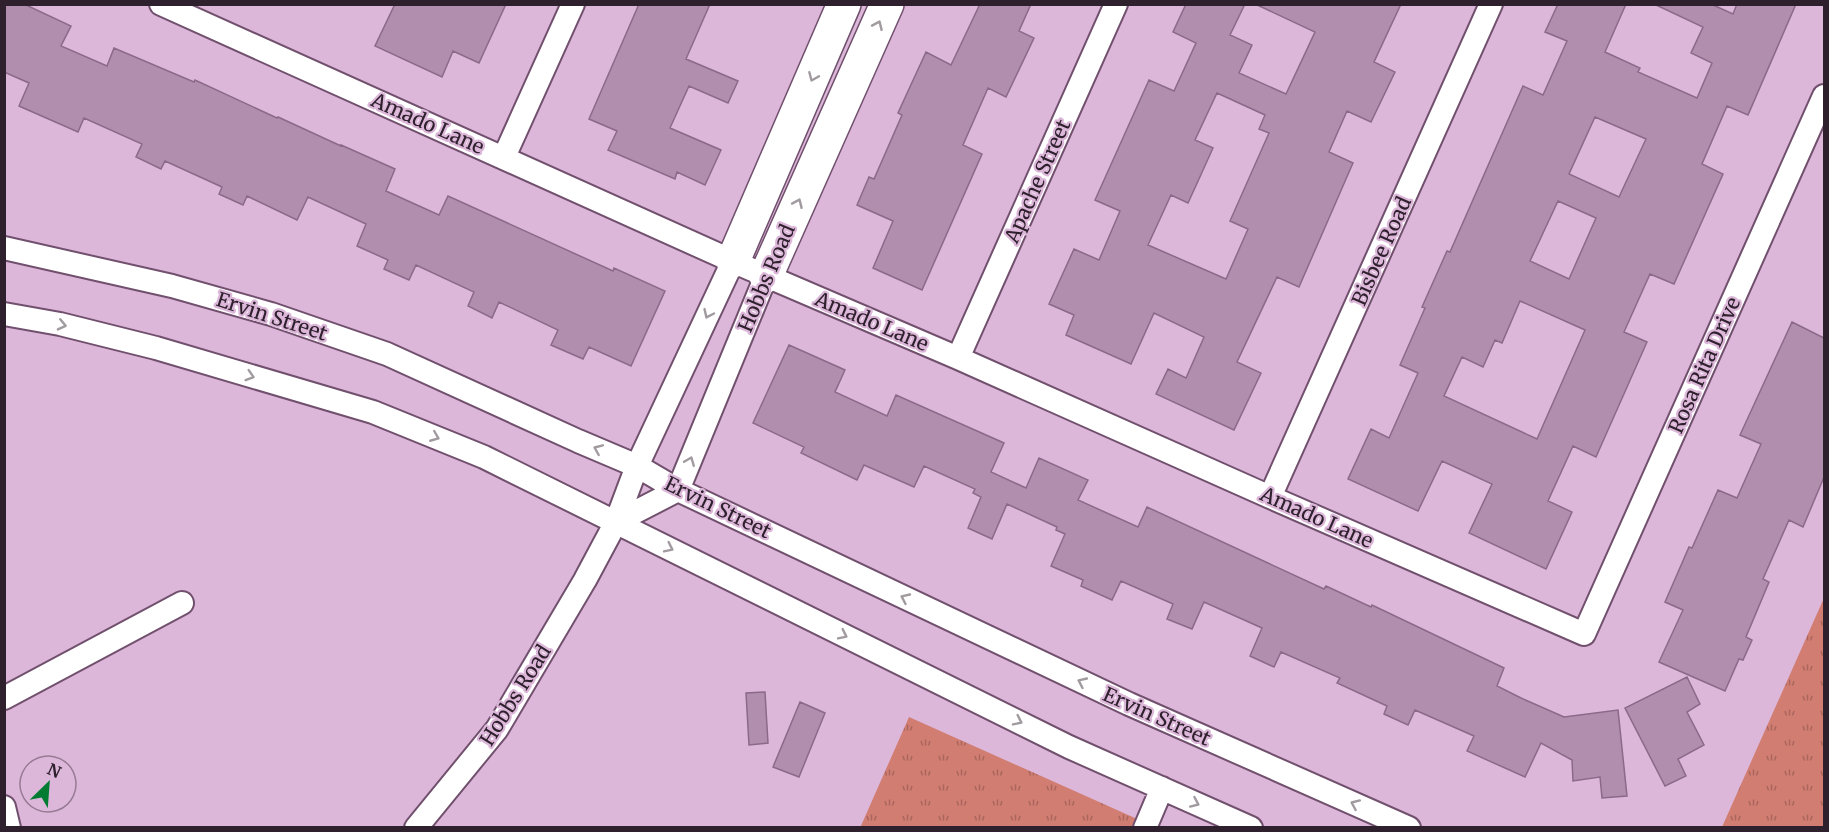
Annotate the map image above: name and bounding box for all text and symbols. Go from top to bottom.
one-way arrow [870,20,882,31]
one-way arrow [808,71,820,82]
street label: Amado Lane [367,87,488,159]
street label: Apache Street [998,115,1075,248]
street label: Bisbee Road [1346,193,1416,309]
one-way arrow [791,199,803,210]
street label: Hobbs Road [732,220,800,336]
street label: Ervin Street [213,286,331,346]
street label: Amado Lane [811,286,932,356]
street label: Rosa Rita Drive [1663,293,1745,437]
one-way arrow [703,307,715,318]
one-way arrow [57,318,67,331]
one-way arrow [244,369,255,381]
one-way arrow [429,430,440,442]
one-way arrow [593,444,604,456]
one-way arrow [683,456,695,467]
street label: Ervin Street [661,471,775,544]
street label: Amado Lane [1256,481,1377,553]
one-way arrow [662,540,673,552]
one-way arrow [901,593,912,605]
one-way arrow [837,627,848,639]
street label: Hobbs Road [474,640,556,750]
one-way arrow [1077,677,1088,689]
street label: Ervin Street [1099,681,1215,751]
one-way arrow [1012,714,1023,726]
north arrow [18,754,78,814]
text: N [44,759,65,782]
one-way arrow [1189,796,1200,808]
one-way arrow [1351,799,1362,811]

